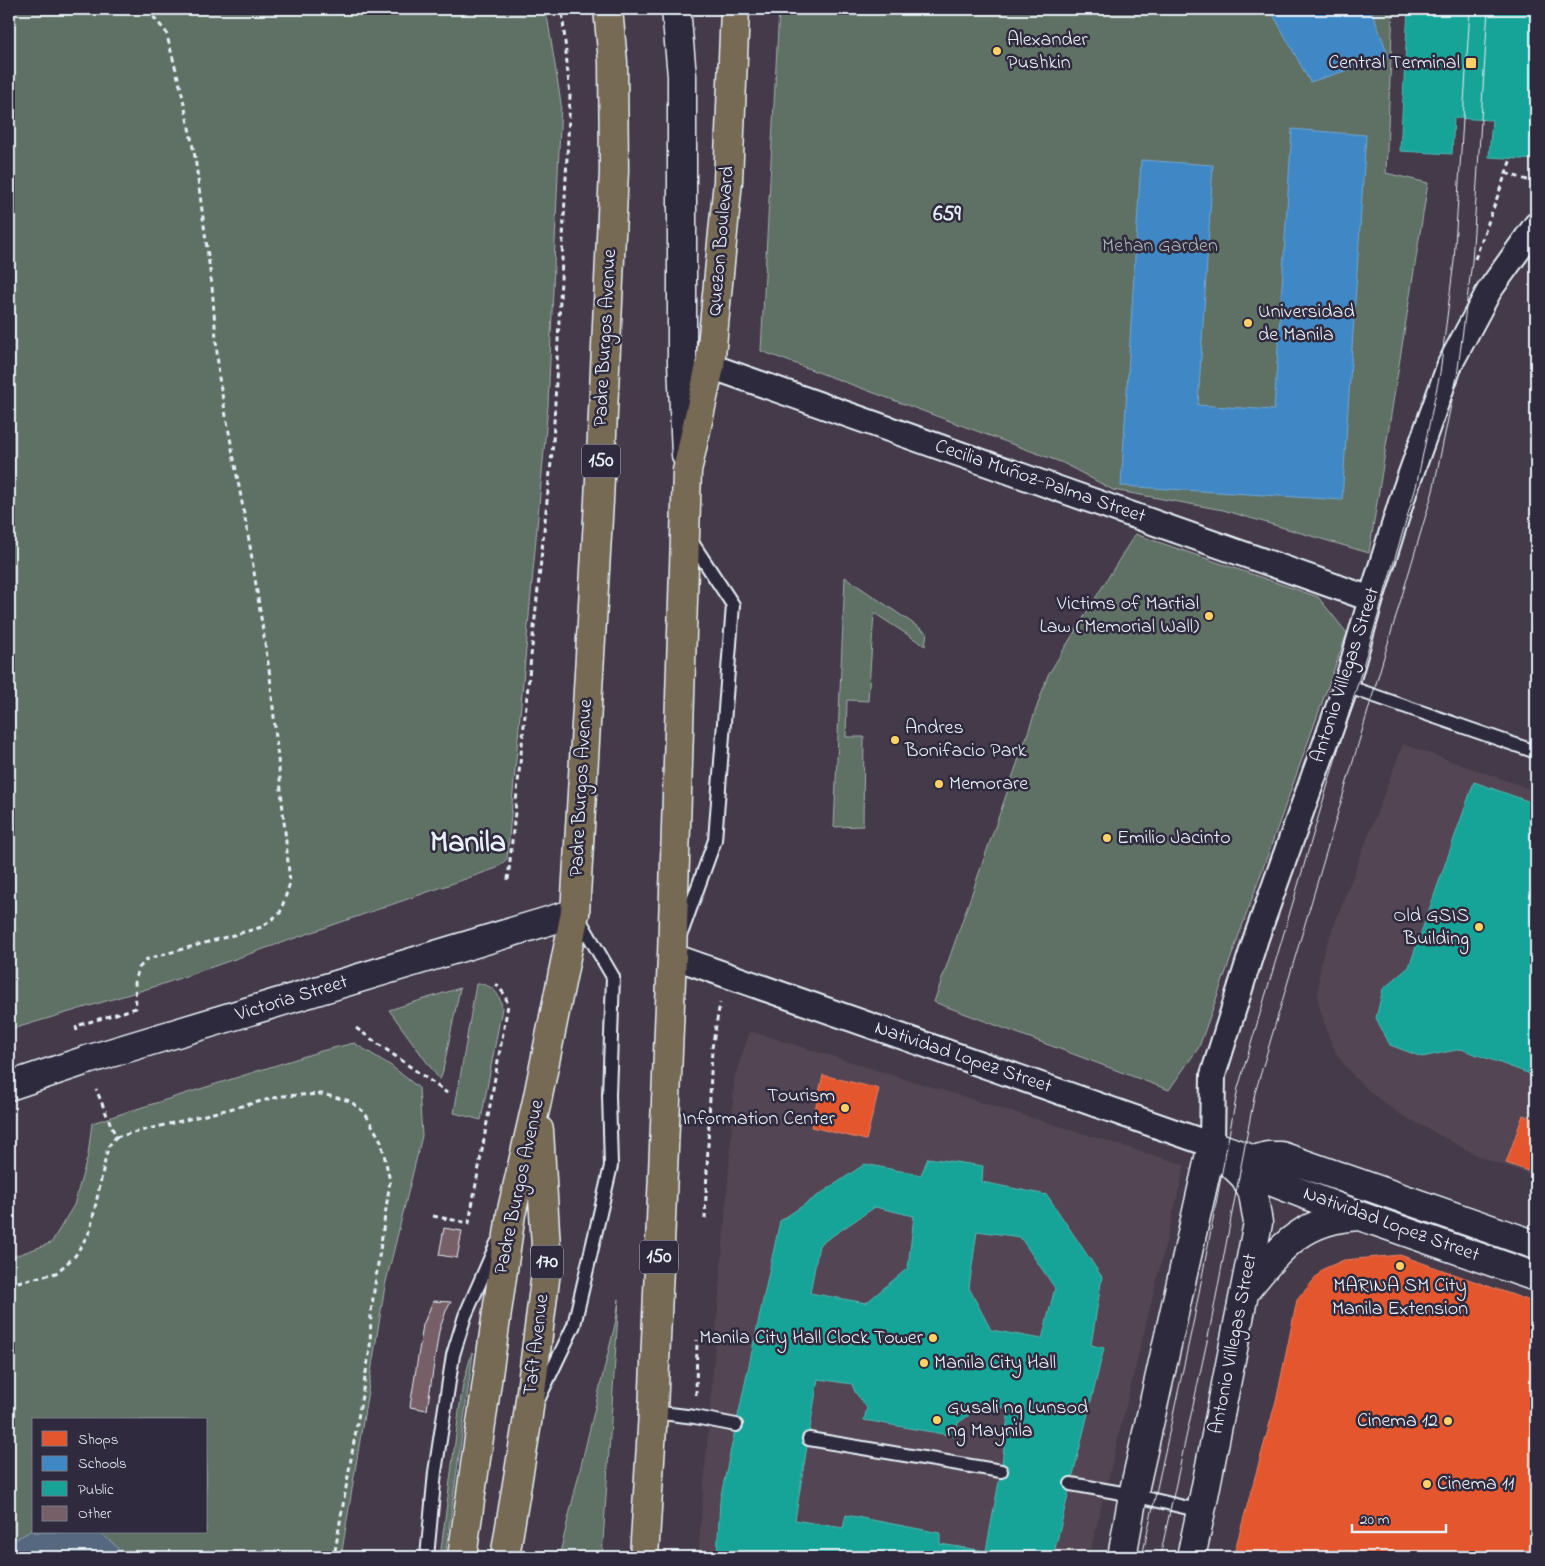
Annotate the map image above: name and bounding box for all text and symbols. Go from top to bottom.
place label: Alexander Pushkin [1007,26,1088,78]
marker: Alexander Pushkin [991,45,1003,57]
place label: Central Terminal [1328,49,1460,78]
marker: Central Terminal [1464,56,1478,70]
street label: Quezon Boulevard [701,165,743,317]
district label: 659 [933,200,961,230]
park label: Mehan Garden [1102,232,1218,261]
street label: Padre Burgos Avenue [587,248,626,428]
place label: Universidad de Manila [1258,298,1355,350]
marker: Universidad de Manila [1242,317,1254,329]
street label: Cecilia Muñoz-Palma Street [931,432,1150,532]
road number: 150 [582,444,620,478]
street label: Antonio Villegas Street [1304,583,1389,767]
place label: Victims of Martial Law (Memorial Wall) [1039,590,1199,642]
marker: Victims of Martial Law (Memorial Wall) [1203,610,1215,622]
street label: Padre Burgos Avenue [563,698,602,878]
place label: Andres Bonifacio Park [904,714,1027,766]
marker: Andres Bonifacio Park [889,734,901,746]
place label: Memorare [949,770,1028,799]
marker: Memorare [933,778,945,790]
district label: Manila [430,822,506,866]
place label: Emilio Jacinto [1117,824,1231,853]
marker: Emilio Jacinto [1101,832,1113,844]
place label: Old GSIS Building [1393,902,1469,955]
marker: Old GSIS Building [1473,921,1485,933]
street label: Victoria Street [231,968,352,1030]
street label: Natividad Lopez Street [871,1014,1056,1102]
place label: Tourism Information Center [682,1082,836,1134]
street label: Padre Burgos Avenue [487,1097,554,1277]
marker: Tourism Information Center [839,1102,851,1114]
street label: Natividad Lopez Street [1299,1180,1483,1270]
road number: 150 [640,1240,678,1274]
road number: 170 [531,1246,563,1278]
street label: Antonio Villegas Street [1202,1251,1267,1437]
marker: MARINA SM City Manila Extension [1394,1260,1406,1272]
place label: MARINA SM City Manila Extension [1332,1272,1468,1324]
street label: Taft Avenue [516,1292,558,1398]
place label: Manila City Hall Clock Tower [699,1324,924,1353]
marker: Manila City Hall Clock Tower [927,1332,939,1344]
place label: Manila City Hall [934,1349,1056,1378]
marker: Manila City Hall [918,1357,930,1369]
place label: Gusali ng Lunsod ng Maynila [947,1394,1088,1447]
place label: Cinema 12 [1357,1407,1438,1436]
marker: Gusali ng Lunsod ng Maynila [931,1414,943,1426]
marker: Cinema 12 [1442,1415,1454,1427]
legend [32,1418,208,1534]
text: Shops [78,1429,118,1451]
text: Schools [78,1453,127,1475]
place label: Cinema 11 [1437,1470,1514,1499]
marker: Cinema 11 [1421,1478,1433,1490]
text: Public [78,1479,114,1501]
scale bar [1352,1501,1446,1533]
text: Other [78,1503,112,1525]
text: 20 m [1360,1509,1390,1531]

